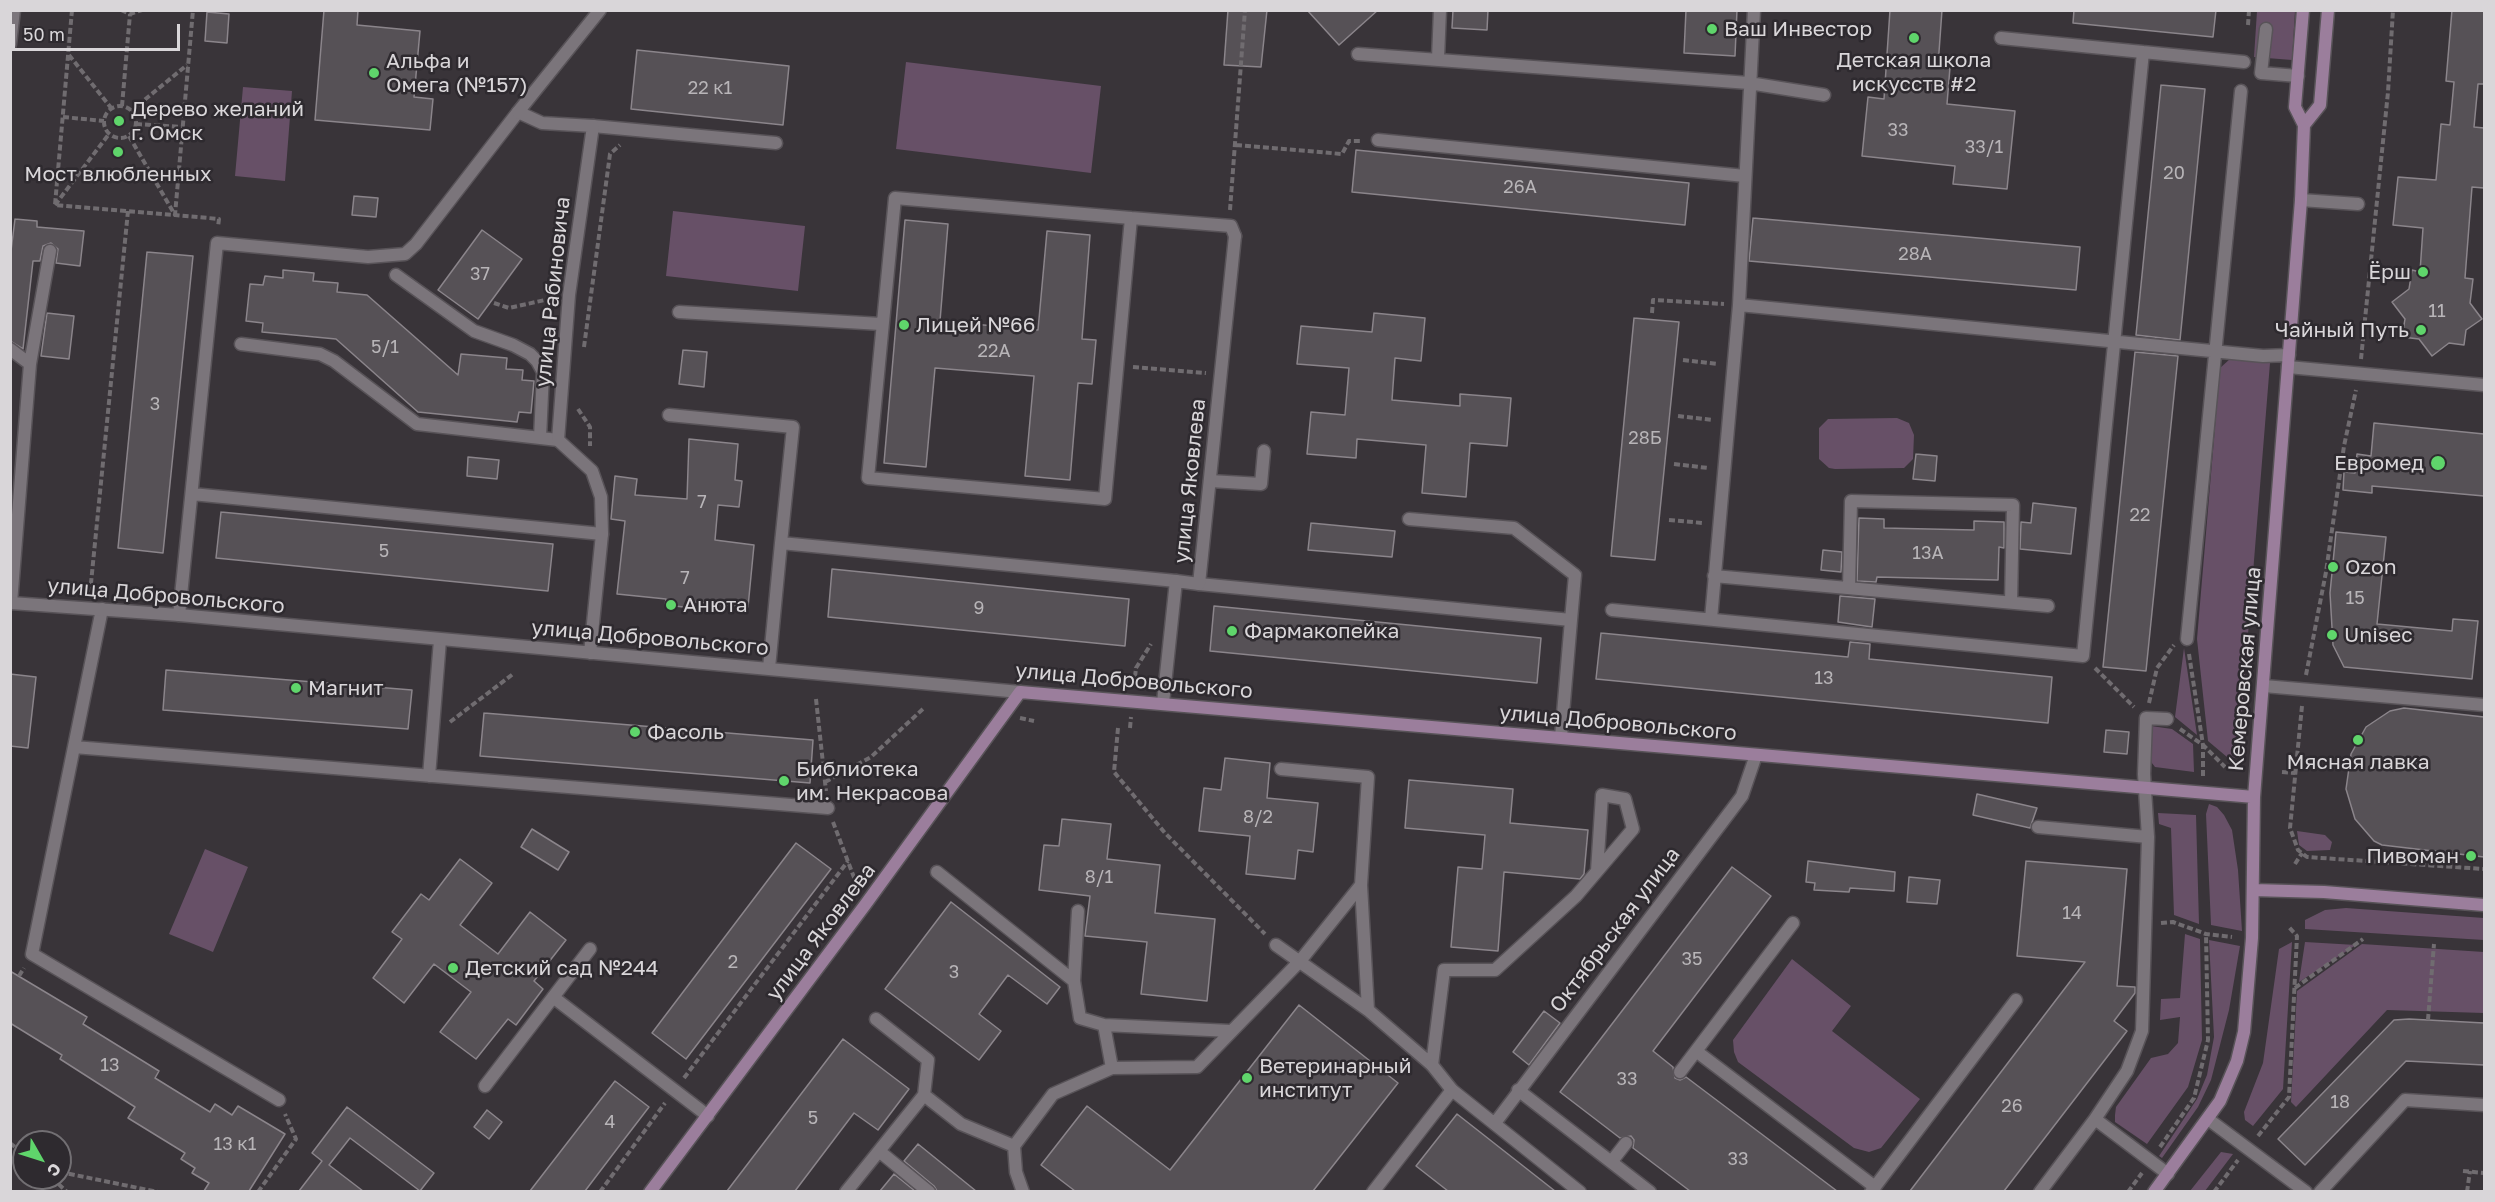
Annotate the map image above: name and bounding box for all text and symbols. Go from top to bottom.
scale bar [15,12,183,50]
place label: Ваш Инвестор [1724,16,1872,42]
marker: Ваш Инвестор [1705,22,1719,36]
text: 50 m [23,23,65,45]
marker: Детская школа искусств #2 [1907,31,1921,45]
place label: Детская школа искусств #2 [1837,47,1991,97]
place label: Альфа и Омега (№157) [386,48,528,98]
marker: Альфа и Омега (№157) [367,66,381,80]
house number: 22 к1 [688,77,732,99]
place label: Дерево желаний г. Омск [131,96,304,146]
marker: Дерево желаний г. Омск [112,114,126,128]
house number: 33 [1887,119,1909,141]
house number: 33/1 [1965,136,2003,158]
marker: Мост влюбленных [111,145,125,159]
place label: Мост влюбленных [24,161,212,187]
house number: 20 [2163,162,2185,184]
house number: 26А [1503,176,1537,198]
street label: улица Рабиновича [530,196,576,388]
house number: 28А [1898,243,1932,265]
place label: Ёрш [2368,259,2411,285]
house number: 37 [470,263,490,285]
marker: Ёрш [2416,265,2430,279]
house number: 11 [2428,300,2446,322]
place label: Лицей №66 [916,312,1035,338]
place label: Чайный Путь [2275,317,2409,343]
marker: Лицей №66 [897,318,911,332]
marker: Чайный Путь [2414,323,2428,337]
house number: 5/1 [371,336,399,358]
house number: 22А [978,340,1010,362]
house number: 3 [150,393,160,415]
street label: улица Яковлева [1169,397,1211,565]
house number: 28Б [1628,427,1662,449]
place label: Евромед [2334,450,2424,476]
marker: Евромед [2429,454,2447,472]
house number: 7 [697,491,707,513]
house number: 22 [2130,504,2150,526]
house number: 5 [379,540,389,562]
house number: 13А [1912,542,1944,564]
place label: Ozon [2345,554,2397,580]
marker: Ozon [2326,560,2340,574]
street label: Кемеровская улица [2224,566,2266,772]
house number: 7 [680,567,690,589]
street label: улица Добровольского [46,573,286,619]
house number: 15 [2345,587,2365,609]
place label: Анюта [683,592,748,618]
house number: 9 [974,597,984,619]
marker: Анюта [664,598,678,612]
street label: улица Добровольского [530,615,770,661]
place label: Фармакопейка [1244,618,1399,644]
place label: Unisec [2344,622,2413,648]
marker: Фармакопейка [1225,624,1239,638]
marker: Unisec [2325,628,2339,642]
street label: улица Добровольского [1014,658,1254,704]
house number: 13 [1814,667,1834,689]
place label: Магнит [308,675,383,701]
marker: Магнит [289,681,303,695]
street label: улица Добровольского [1498,700,1738,746]
place label: Фасоль [647,719,724,745]
marker: Фасоль [628,725,642,739]
marker: Мясная лавка [2351,733,2365,747]
place label: Мясная лавка [2286,749,2430,775]
place label: Библиотека им. Некрасова [796,756,948,806]
marker: Библиотека им. Некрасова [777,774,791,788]
house number: 8/2 [1243,806,1273,828]
street label: Октябрьская улица [1545,842,1685,1018]
place label: Пивоман [2366,843,2459,869]
marker: Пивоман [2464,849,2478,863]
street label: улица Яковлева [761,858,881,1006]
house number: 8/1 [1085,866,1113,888]
house number: 14 [2062,902,2082,924]
house number: 35 [1682,948,1702,970]
house number: 2 [728,951,738,973]
place label: Детский сад №244 [465,955,659,981]
marker: Детский сад №244 [446,961,460,975]
house number: 3 [949,961,959,983]
place label: Ветеринарный институт [1259,1053,1412,1103]
house number: 13 [100,1054,120,1076]
house number: 33 [1616,1068,1638,1090]
marker: Ветеринарный институт [1240,1071,1254,1085]
house number: 18 [2330,1091,2350,1113]
house number: 26 [2001,1095,2023,1117]
house number: 5 [808,1107,818,1129]
house number: 4 [605,1111,615,1133]
north arrow [12,1130,72,1190]
house number: 13 к1 [214,1133,256,1155]
house number: 33 [1727,1148,1749,1170]
text: С [43,1159,66,1181]

